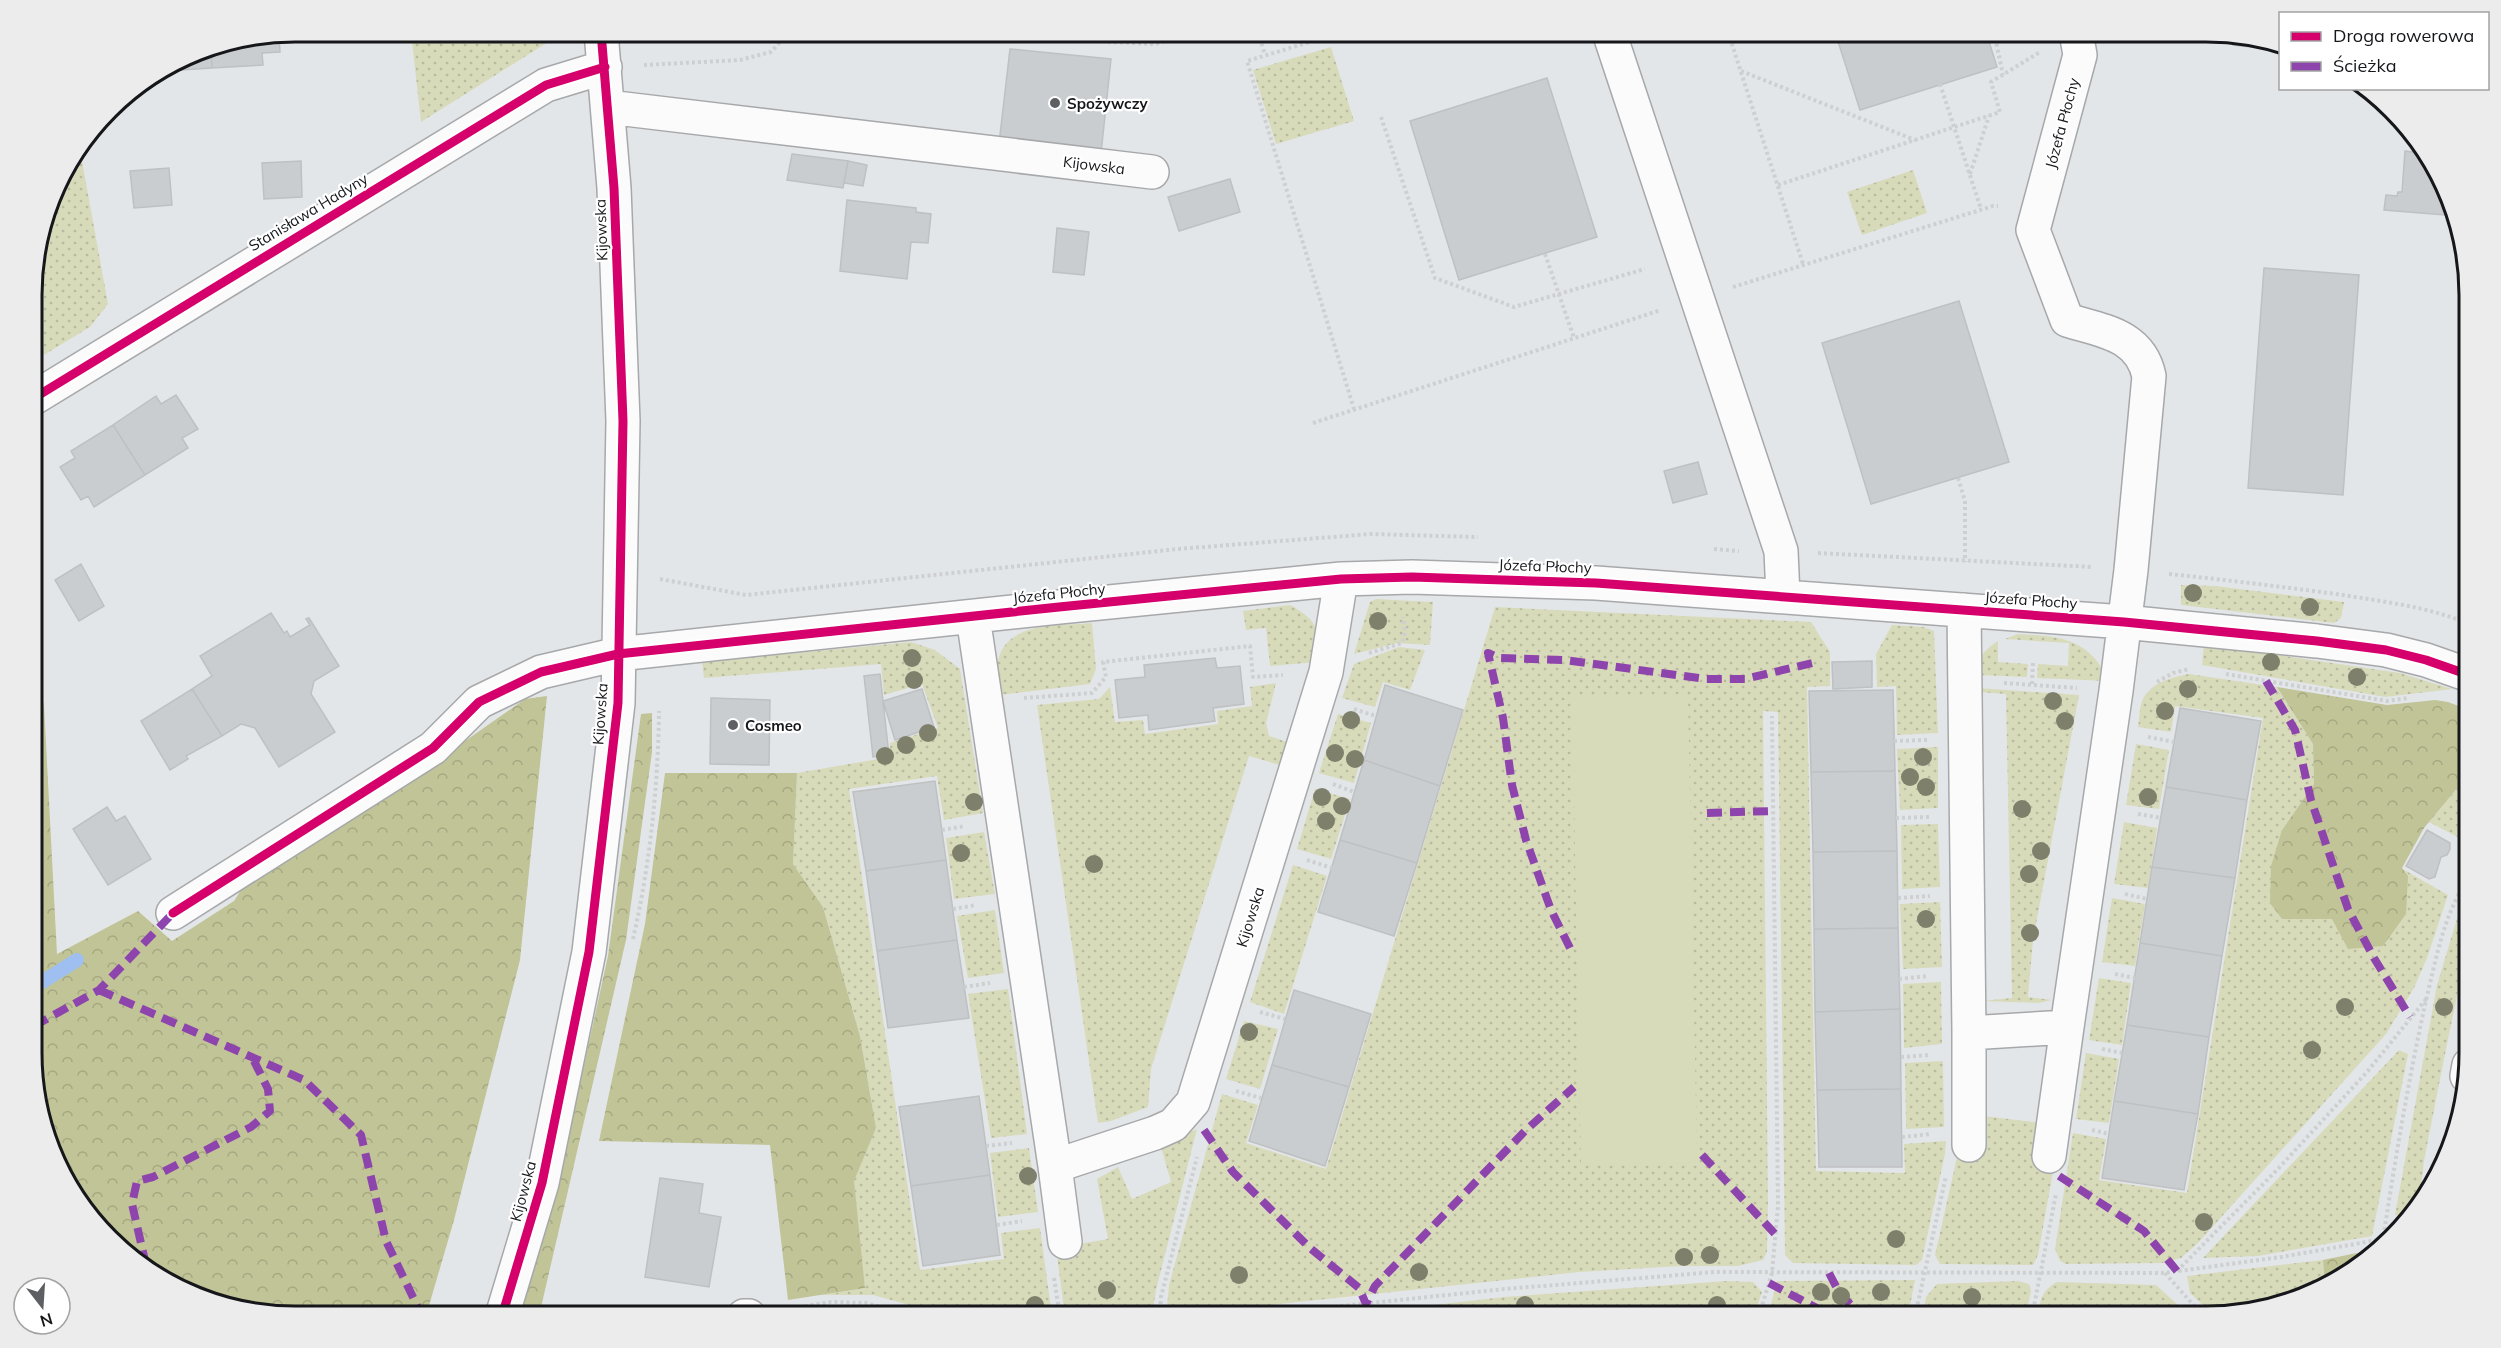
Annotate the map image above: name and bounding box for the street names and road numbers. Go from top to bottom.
street label: Józefa Płochy [2041,76,2083,170]
street label: Kijowska [1062,152,1126,178]
street label: Stanisława Hadyny [245,169,371,255]
street label: Kijowska [590,199,612,261]
street label: Józefa Płochy [1498,555,1592,577]
street label: Józefa Płochy [1012,579,1106,607]
street label: Józefa Płochy [1984,587,2078,613]
street label: Kijowska [588,682,612,746]
street label: Kijowska [1232,885,1268,949]
street label: Kijowska [506,1159,540,1223]

